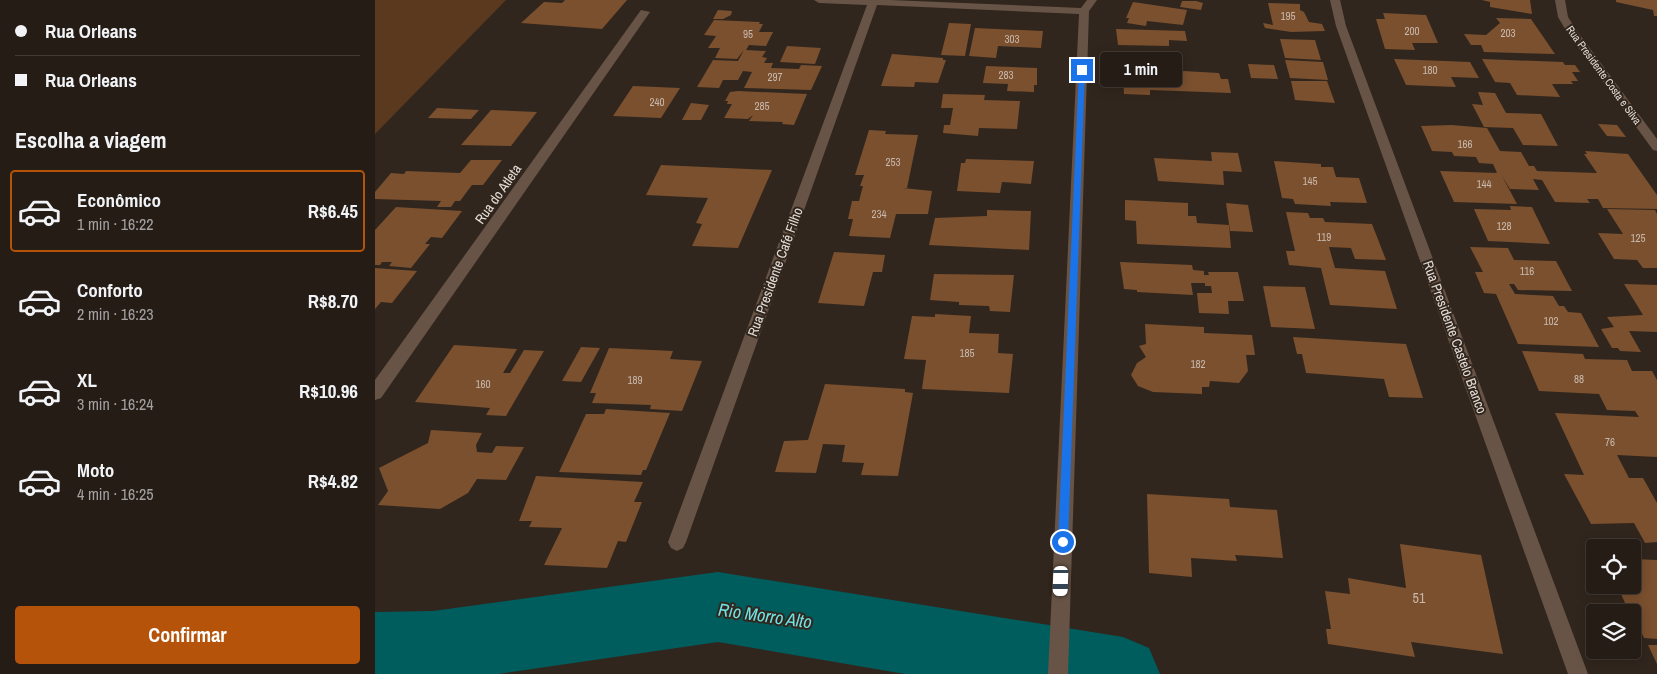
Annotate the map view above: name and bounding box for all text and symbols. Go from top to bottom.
house number: 195 [1280,9,1296,23]
text: Rua Orleans [45,18,137,44]
street label: Rua Presidente Costa e Silva [1563,23,1645,127]
house number: 200 [1404,24,1420,38]
house number: 203 [1500,26,1516,40]
house number: 95 [743,27,753,41]
house number: 303 [1004,32,1020,46]
callout: 1 min [1099,52,1182,88]
text: 1 min [1124,58,1158,80]
route end [1071,59,1093,81]
house number: 180 [1422,63,1438,77]
text: Rua Orleans [45,67,137,93]
house number: 283 [998,68,1014,82]
house number: 297 [767,70,783,84]
house number: 240 [649,95,665,109]
house number: 285 [754,99,770,113]
text: Escolha a viagem [15,125,166,155]
house number: 166 [1457,137,1473,151]
house number: 253 [885,155,901,169]
street label: Rua do Atleta [471,160,525,227]
house number: 145 [1302,174,1318,188]
house number: 144 [1476,177,1492,191]
text: Econômico [77,187,161,213]
icon: car [17,189,62,234]
text: R$6.45 [308,198,358,224]
street label: Rua Presidente Café Filho [743,205,807,339]
house number: 234 [871,207,887,221]
text: 1 min · 16:22 [77,213,154,235]
house number: 128 [1496,219,1512,233]
house number: 119 [1317,230,1331,244]
house number: 125 [1630,231,1646,245]
street label: Rua Presidente Castelo Branco [1419,258,1491,416]
house number: 116 [1520,264,1534,278]
text: Conforto [77,277,143,303]
icon: car [17,279,62,324]
text: R$8.70 [308,288,358,314]
text: 2 min · 16:23 [77,303,154,325]
house number: 102 [1543,314,1559,328]
house number: 185 [959,346,975,360]
house number: 182 [1190,357,1206,371]
text: XL [77,367,97,393]
icon: car [17,369,62,414]
house number: 88 [1574,372,1584,386]
house number: 189 [627,373,643,387]
house number: 160 [475,377,491,391]
text: R$10.96 [299,378,358,404]
text: 3 min · 16:24 [77,393,154,415]
house number: 76 [1605,435,1615,449]
text: Moto [77,457,114,483]
icon: car [17,459,62,504]
text: R$4.82 [308,468,358,494]
text: 4 min · 16:25 [77,483,154,505]
route start [1052,531,1074,553]
map controls [1586,539,1641,659]
button: locate [1586,539,1641,594]
car [1052,566,1069,596]
house number: 51 [1413,589,1426,607]
water label: Rio Morro Alto [717,597,813,634]
button: layers [1586,604,1641,659]
button: Confirmar [15,606,360,664]

